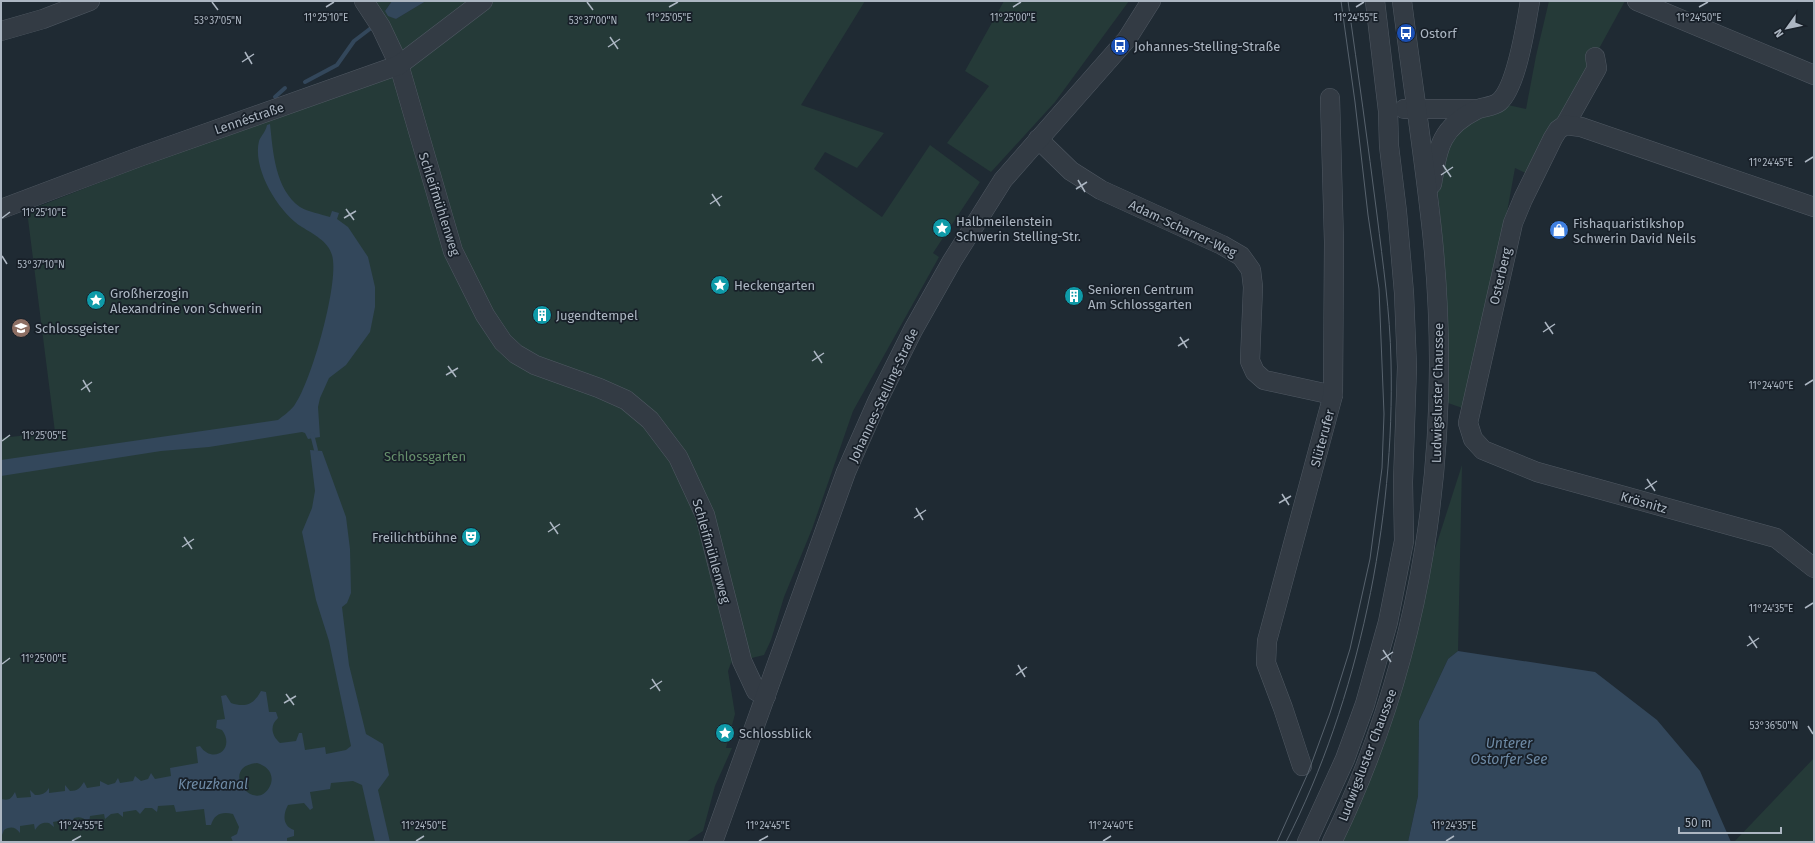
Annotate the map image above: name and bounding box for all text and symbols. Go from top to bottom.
north arrow [1767,8,1807,48]
text: 11°25'10"E [304,12,348,24]
text: 11°25'05"E [646,12,692,24]
text: 11°25'00"E [990,12,1036,24]
text: 11°24'55"E [1334,12,1378,24]
text: 11°24'50"E [1676,12,1722,24]
text: 53°37'05"N [194,15,242,27]
text: 53°37'00"N [569,15,617,27]
bus stop icon: Ostorf [1395,22,1417,44]
place label: Ostorf [1420,26,1458,41]
text: N [1772,27,1786,40]
bus stop icon: Johannes-Stelling-Straße [1109,35,1131,57]
place label: Johannes-Stelling-Straße [1134,39,1280,54]
street label: Lennéstraße [212,100,286,137]
street label: Schleifmühlenweg [416,151,463,258]
text: 11°24'45"E [1749,157,1793,169]
street label: Adam-Scharrer-Weg [1127,197,1239,260]
text: 11°25'10"E [22,207,66,219]
place label: Halbmeilenstein Schwerin Stelling-Str. [956,214,1081,244]
place label: Fishaquaristikshop Schwerin David Neils [1573,216,1696,246]
place icon: Halbmeilenstein Schwerin Stelling-Str. [931,217,953,239]
shop icon: Fishaquaristikshop Schwerin David Neils [1548,219,1570,241]
street label: Osterberg [1487,246,1514,306]
text: 53°37'10"N [17,259,65,271]
place icon: Heckengarten [709,274,731,296]
place label: Heckengarten [734,278,815,293]
place label: Senioren Centrum Am Schlossgarten [1088,282,1194,312]
building icon: Senioren Centrum Am Schlossgarten [1063,285,1085,307]
place label: Großherzogin Alexandrine von Schwerin [110,286,262,316]
place icon: Großherzogin Alexandrine von Schwerin [85,289,107,311]
building icon: Jugendtempel [531,304,553,326]
place label: Jugendtempel [556,308,638,323]
school or university icon: Schlossgeister [10,317,32,339]
place label: Schlossgeister [35,321,119,336]
street label: Ludwigsluster Chaussee [1429,323,1446,463]
street label: Johannes-Stelling-Straße [846,326,921,465]
text: 11°24'40"E [1748,380,1794,392]
street label: Slüterufer [1308,408,1337,469]
text: 11°25'05"E [21,430,67,442]
park label: Schlossgarten [384,449,466,464]
street label: Krösnitz [1619,489,1669,516]
street label: Schleifmühlenweg [689,497,734,605]
theatre icon: Freilichtbühne [460,526,482,548]
place label: Freilichtbühne [372,530,457,545]
text: 11°24'35"E [1749,603,1793,615]
text: 11°25'00"E [21,653,67,665]
street label: Ludwigsluster Chaussee [1335,687,1400,823]
text: 53°36'50"N [1750,720,1798,732]
place icon: Schlossblick [714,722,736,744]
place label: Schlossblick [739,726,812,741]
water label: Unterer Ostorfer See [1471,735,1547,768]
water label: Kreuzkanal [178,776,248,793]
scale bar [1679,809,1781,835]
text: 50 m [1685,816,1711,830]
text: 11°24'55"E [59,820,103,832]
text: 11°24'50"E [401,820,447,832]
text: 11°24'45"E [746,820,790,832]
text: 11°24'40"E [1088,820,1134,832]
text: 11°24'35"E [1432,820,1476,832]

